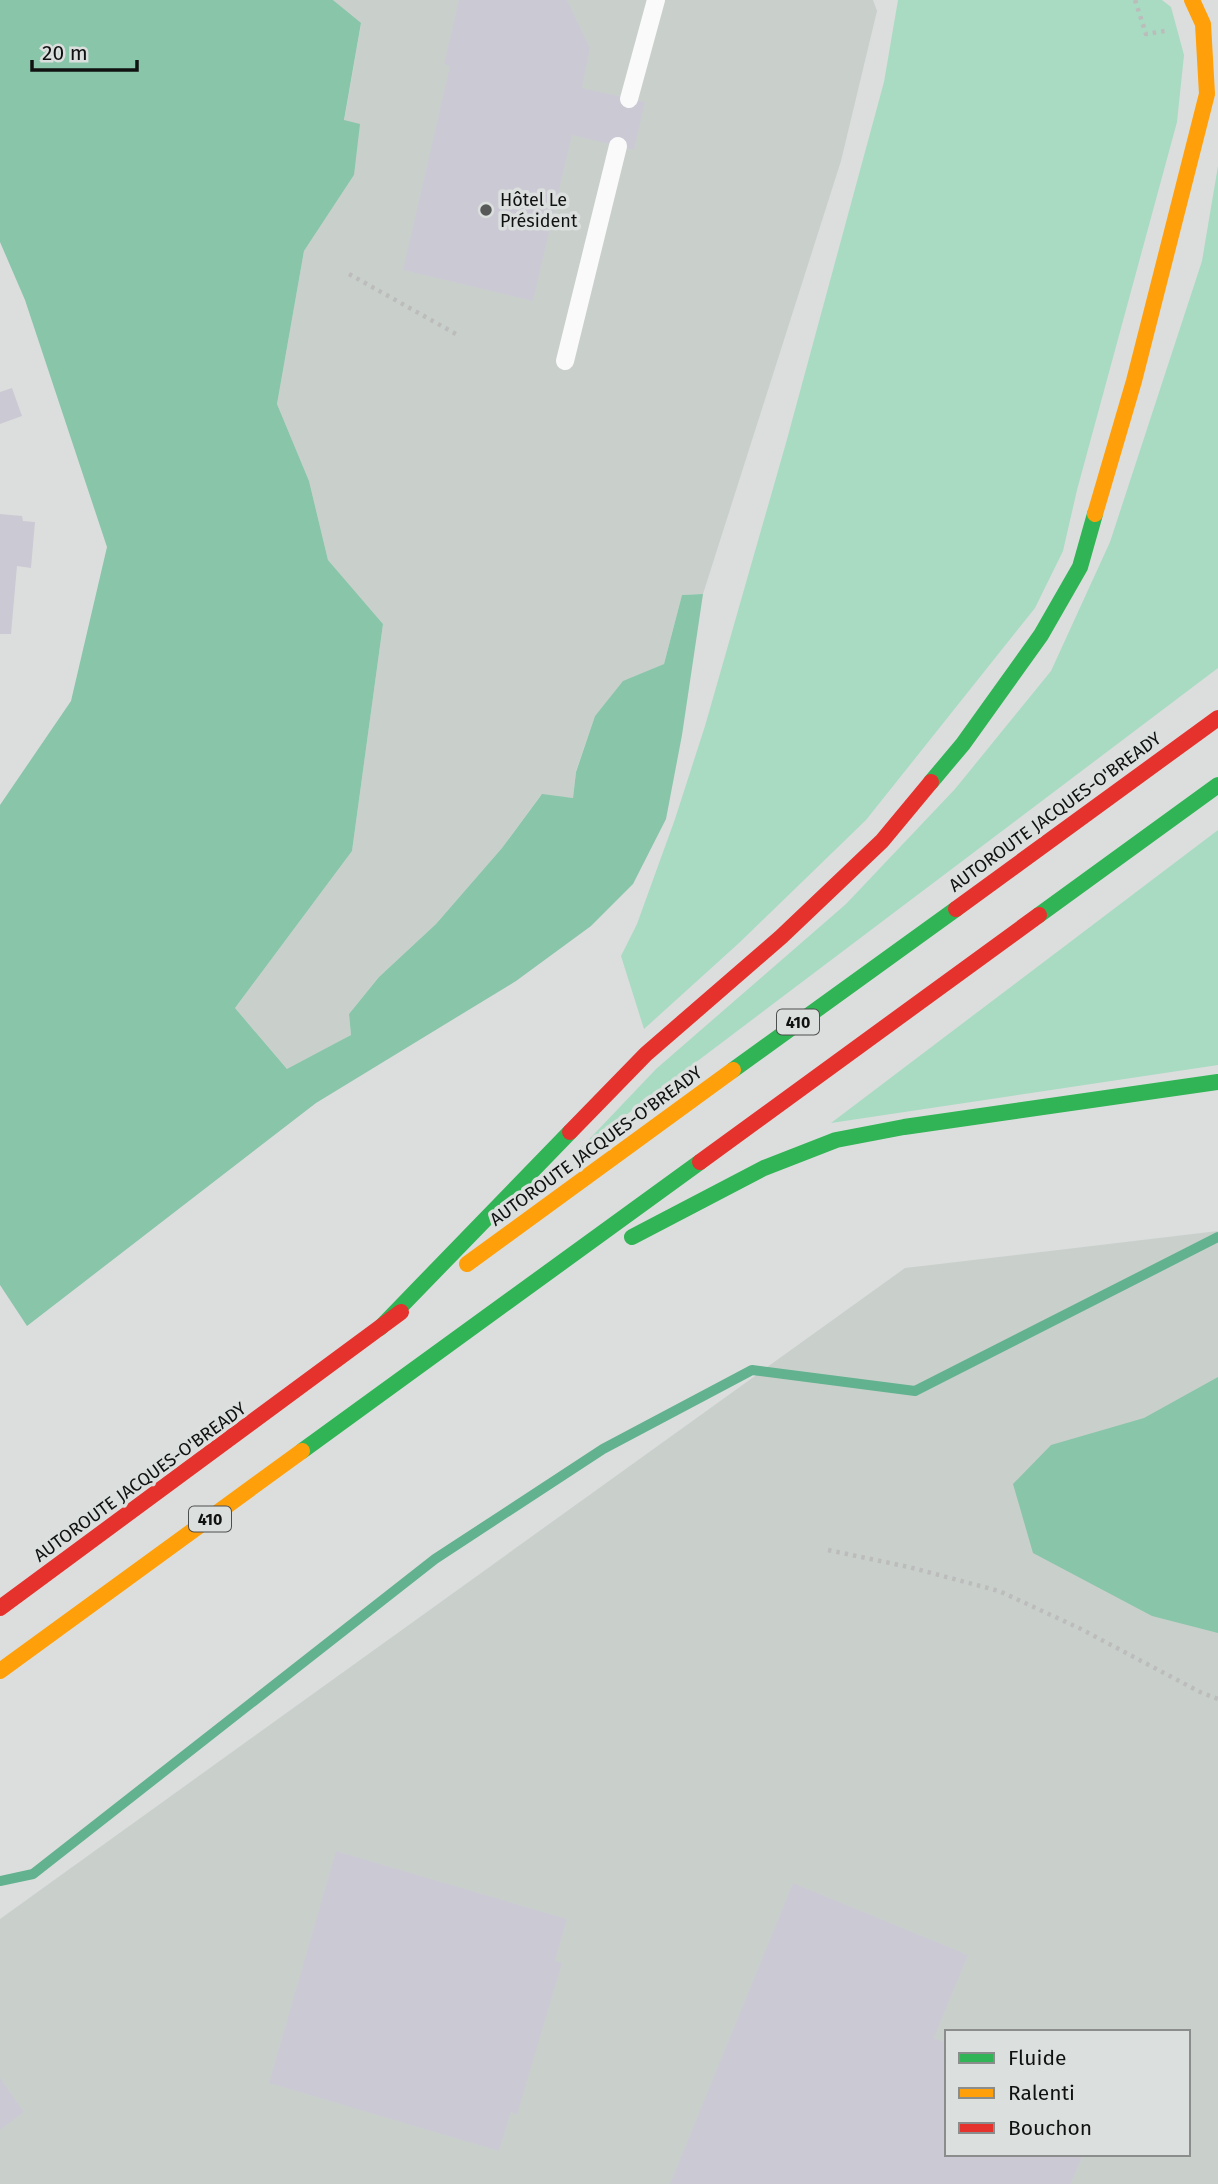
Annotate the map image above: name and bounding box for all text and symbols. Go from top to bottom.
scale bar [32,28,136,72]
text: 20 m [42,40,88,66]
place label: Hôtel Le Président [500,189,578,232]
marker: Hôtel Le Président [478,202,494,218]
street label: AUTOROUTE JACQUES-O'BREADY [944,727,1166,897]
road number: 410 [777,1010,819,1034]
street label: AUTOROUTE JACQUES-O'BREADY [485,1061,707,1231]
street label: AUTOROUTE JACQUES-O'BREADY [29,1397,251,1567]
road number: 410 [189,1506,231,1532]
legend [945,2030,1190,2156]
text: Fluide [1008,2045,1066,2071]
text: Ralenti [1008,2080,1075,2106]
text: Bouchon [1008,2115,1092,2141]

